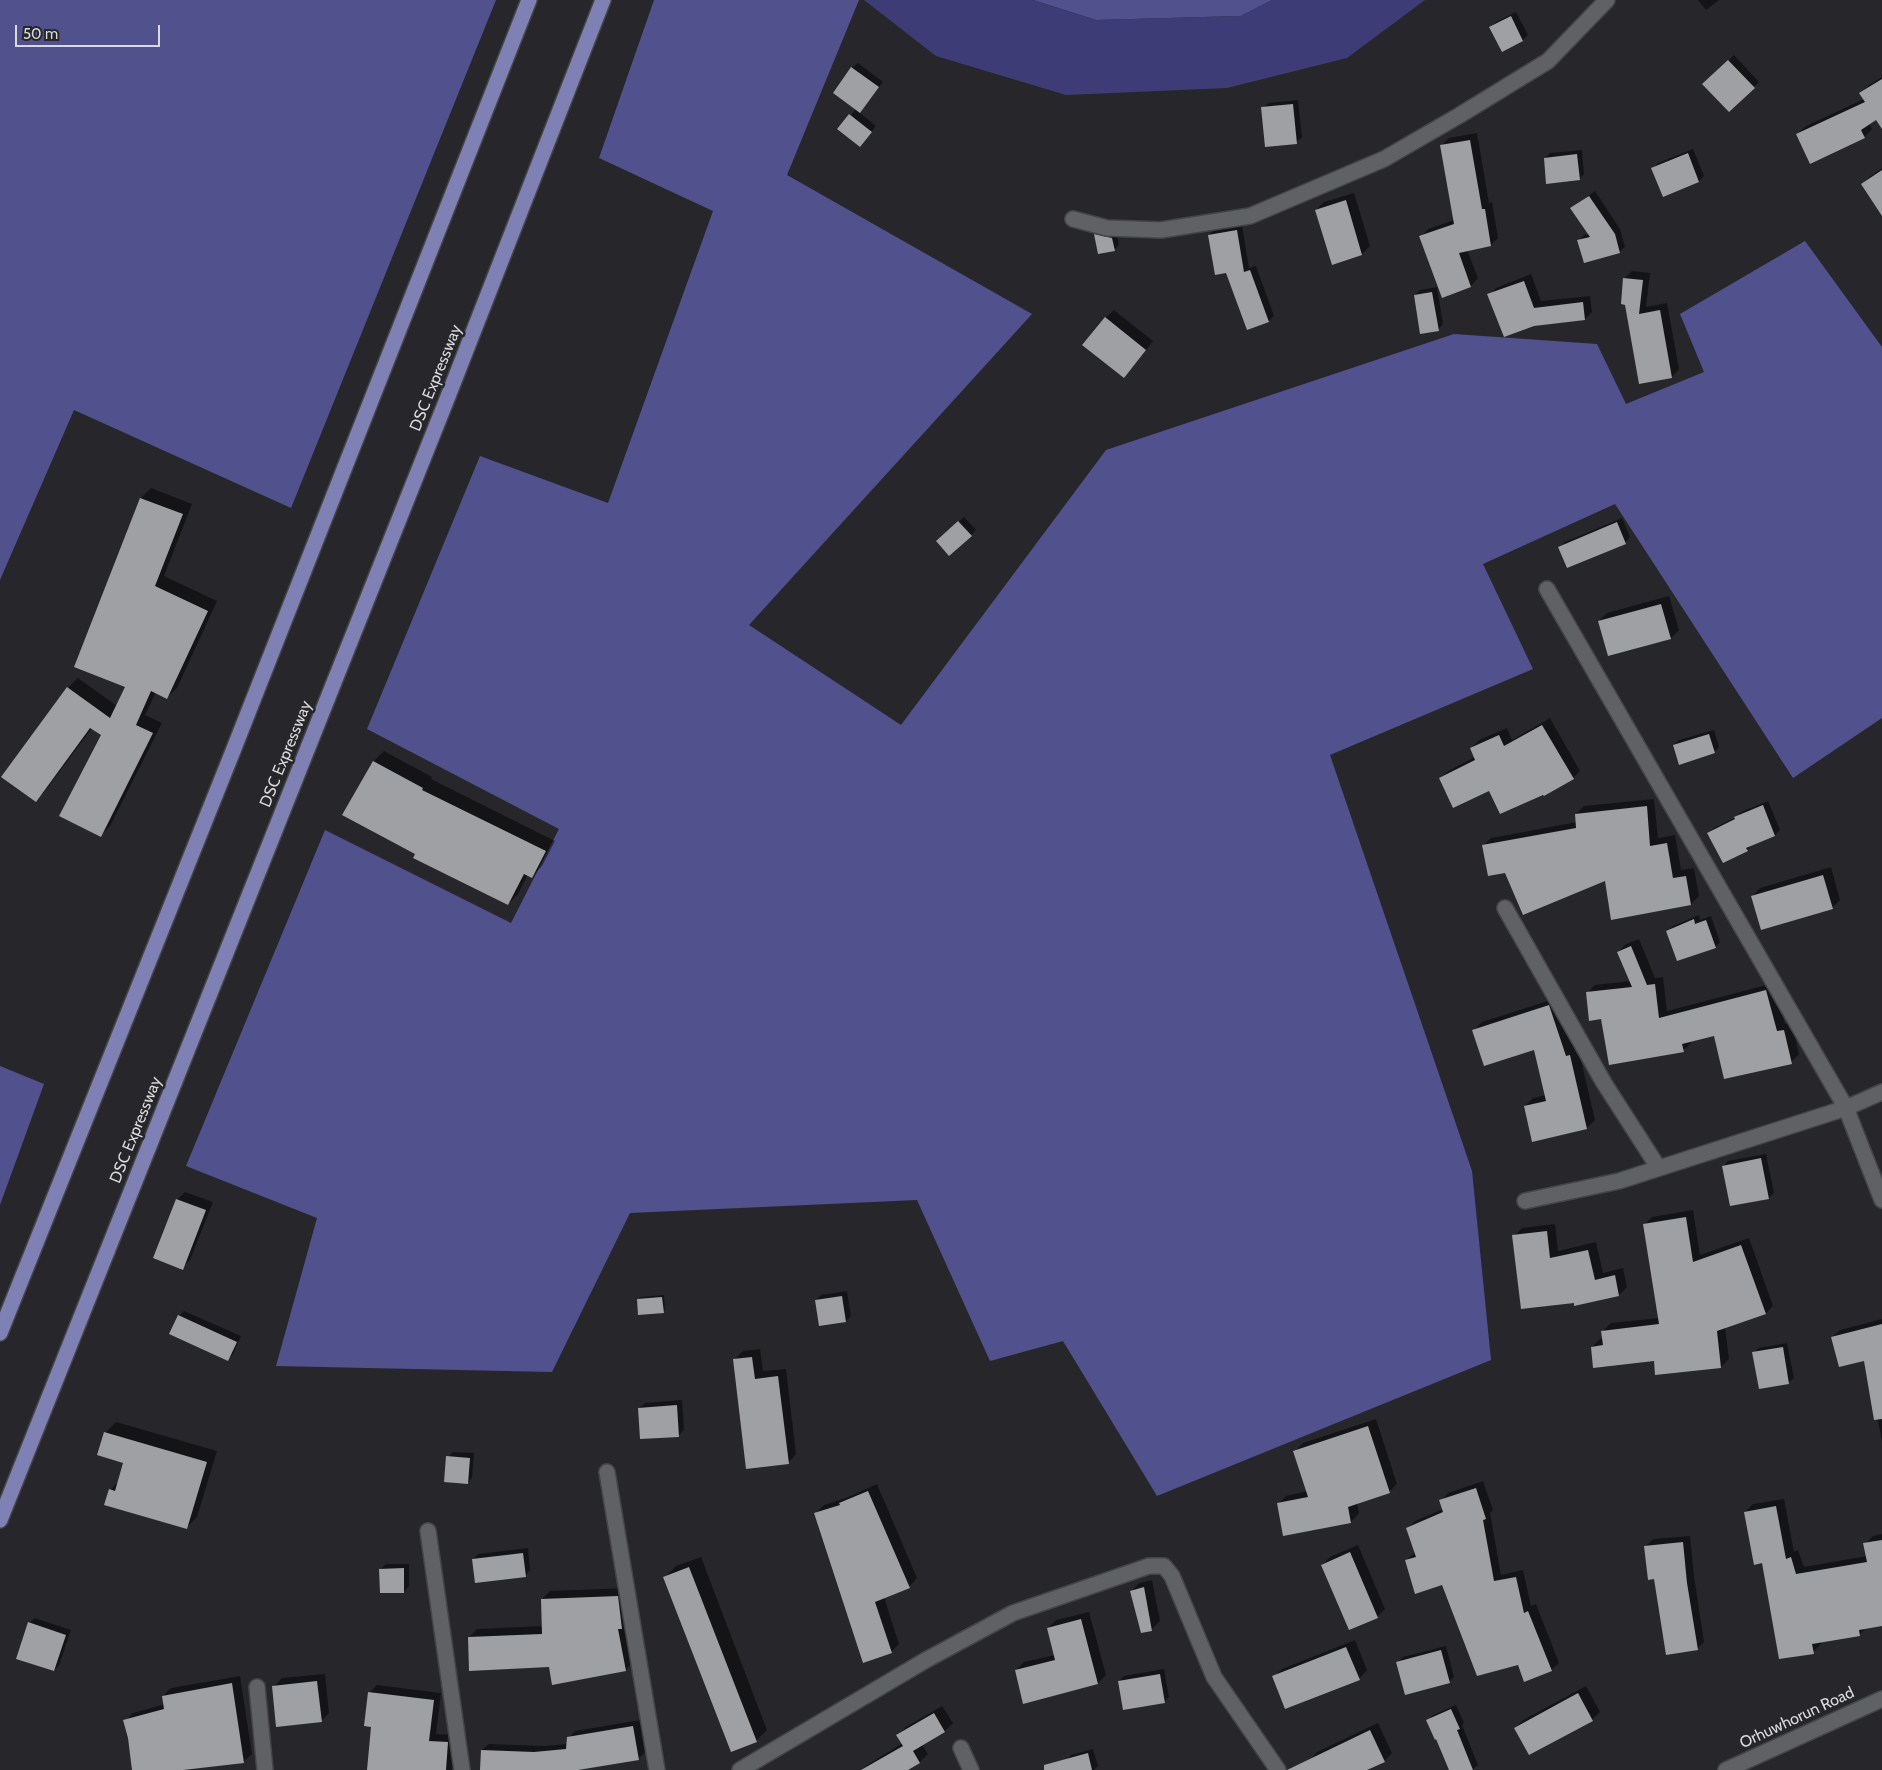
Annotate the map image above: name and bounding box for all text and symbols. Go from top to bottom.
scale bar [18,15,162,47]
text: 50 m [23,25,58,43]
street label: DSC Expressway [406,322,466,434]
street label: DSC Expressway [256,698,316,810]
street label: DSC Expressway [106,1074,166,1186]
street label: Orhuwhorun Road [1737,1683,1857,1753]

